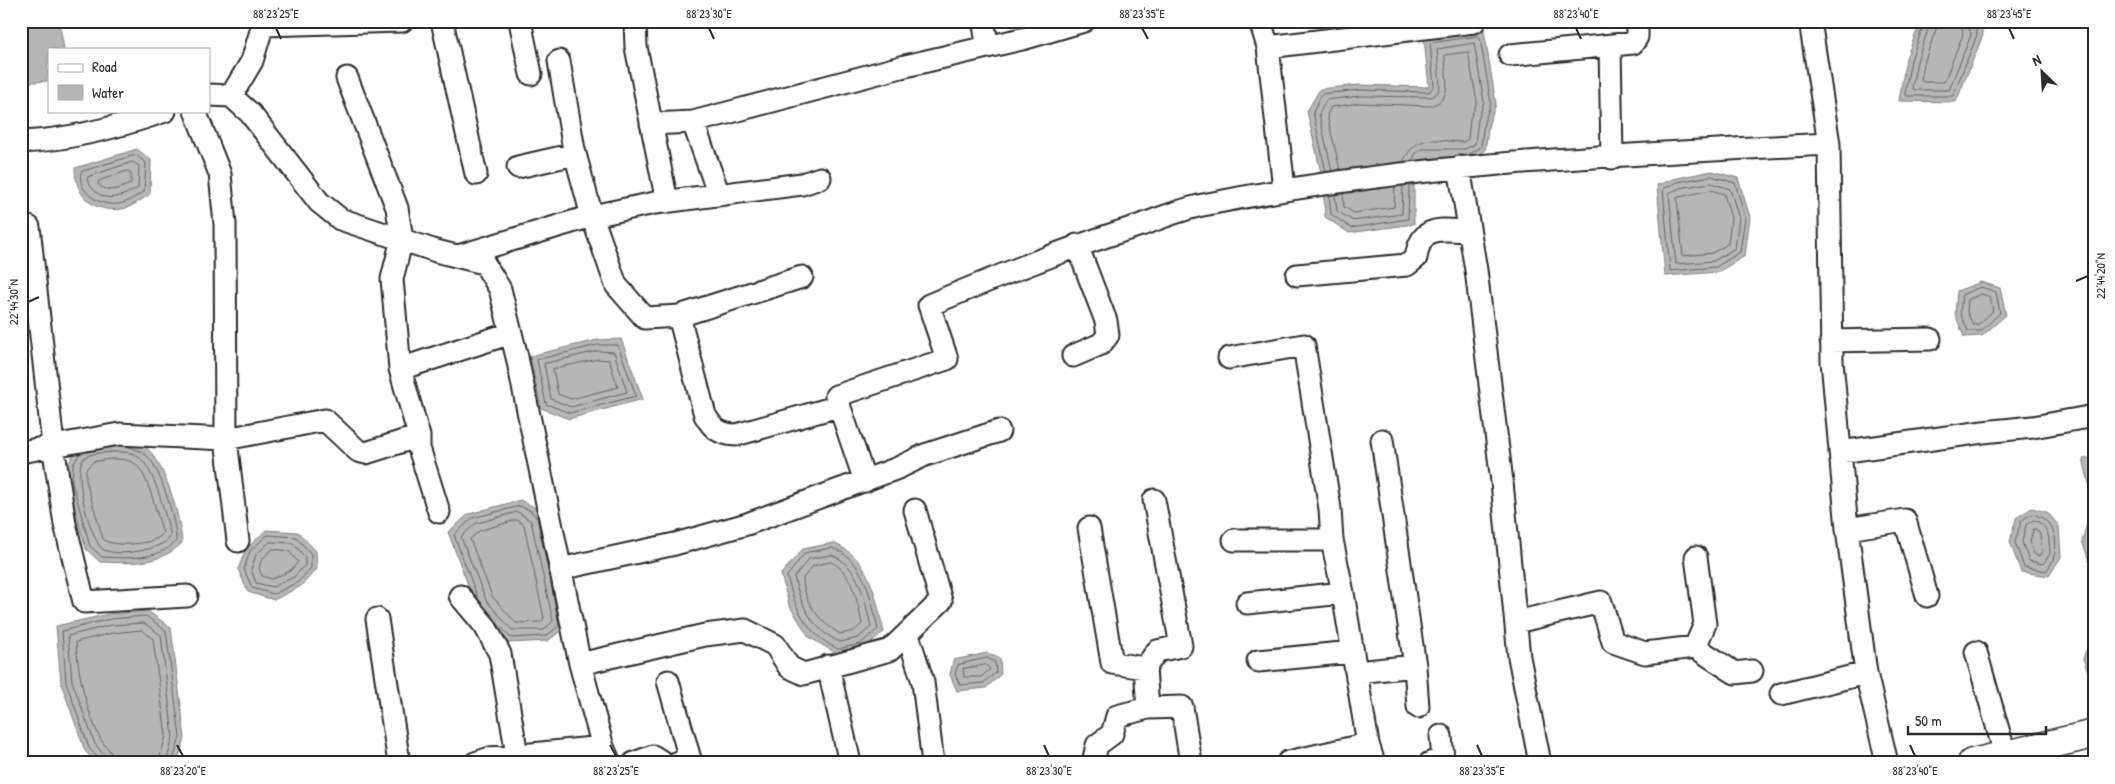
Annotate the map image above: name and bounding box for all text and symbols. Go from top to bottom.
text: 88°23'25"E [253,5,300,22]
text: 88°23'30"E [686,5,733,22]
text: 88°23'35"E [1119,5,1165,22]
text: 88°23'40"E [1554,5,1599,22]
text: 88°23'45"E [1987,5,2032,22]
legend [48,48,210,112]
north arrow [2018,48,2068,98]
text: N [2029,49,2044,70]
text: Road [92,56,117,77]
text: Water [92,82,124,103]
text: 22°44'20"N [2092,253,2109,299]
text: 22°44'30"N [5,279,22,325]
scale bar [1908,704,2045,736]
text: 50 m [1915,710,1942,731]
text: 88°23'20"E [160,762,207,779]
text: 88°23'25"E [593,762,640,779]
text: 88°23'30"E [1026,762,1073,779]
text: 88°23'35"E [1459,762,1505,779]
text: 88°23'40"E [1893,762,1938,779]

